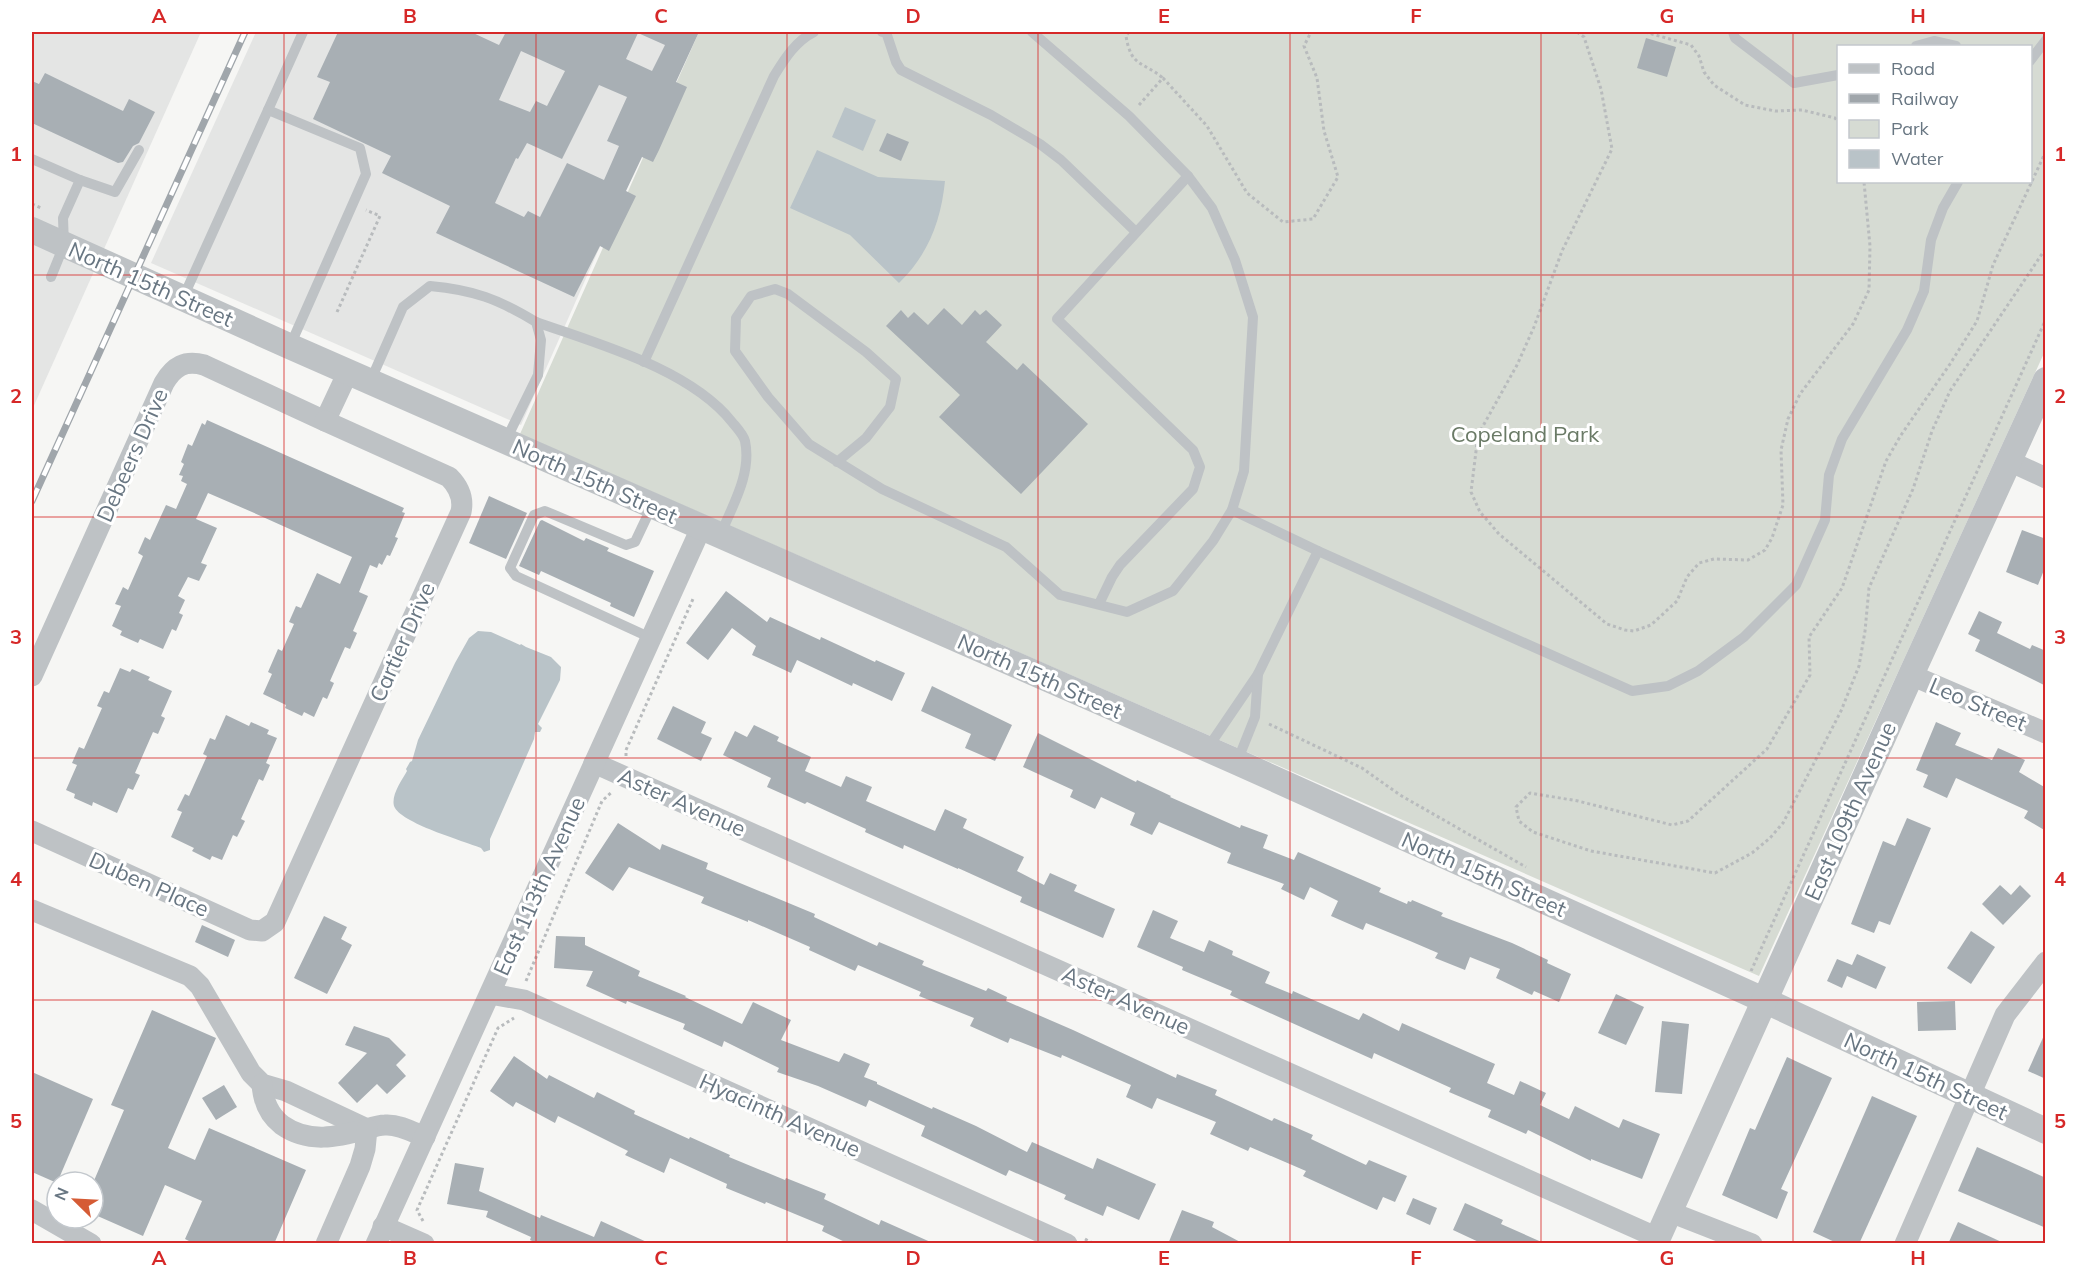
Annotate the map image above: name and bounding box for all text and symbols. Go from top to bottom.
text: A [152,3,167,28]
text: B [403,3,417,28]
text: C [654,3,668,28]
text: D [905,3,921,28]
text: E [1158,3,1170,28]
text: F [1410,3,1422,28]
text: G [1660,3,1674,28]
text: H [1910,3,1926,28]
legend [1837,45,2032,183]
text: Road [1891,57,1935,80]
text: Railway [1891,87,1959,110]
text: Park [1891,117,1930,140]
text: 1 [10,141,22,166]
text: 1 [2054,141,2066,166]
text: Water [1891,147,1944,170]
street label: North 15th Street [64,235,238,333]
text: 2 [10,383,22,408]
text: 2 [2054,383,2066,408]
street label: Debeers Drive [90,384,174,526]
park label: Copeland Park [1451,420,1600,448]
street label: North 15th Street [508,432,682,530]
street label: Cartier Drive [363,578,441,706]
text: 3 [10,624,22,649]
text: 3 [2054,624,2066,649]
street label: North 15th Street [953,627,1127,725]
street label: Leo Street [1925,671,2031,737]
street label: East 109th Avenue [1798,717,1902,905]
street label: Aster Avenue [614,761,750,843]
street label: East 113th Avenue [487,792,591,980]
street label: North 15th Street [1397,825,1571,923]
street label: Duben Place [85,845,213,923]
text: 4 [10,866,22,891]
text: 4 [2054,866,2066,891]
street label: Aster Avenue [1058,959,1194,1041]
street label: North 15th Street [1840,1026,2013,1126]
street label: Hyacinth Avenue [695,1067,865,1163]
text: 5 [10,1108,22,1133]
text: 5 [2054,1108,2066,1133]
north arrow [45,1170,105,1230]
text: N [50,1184,73,1203]
text: A [152,1245,167,1270]
text: B [403,1245,417,1270]
text: C [654,1245,668,1270]
text: D [905,1245,921,1270]
text: E [1158,1245,1170,1270]
text: F [1410,1245,1422,1270]
text: G [1660,1245,1674,1270]
text: H [1910,1245,1926,1270]

